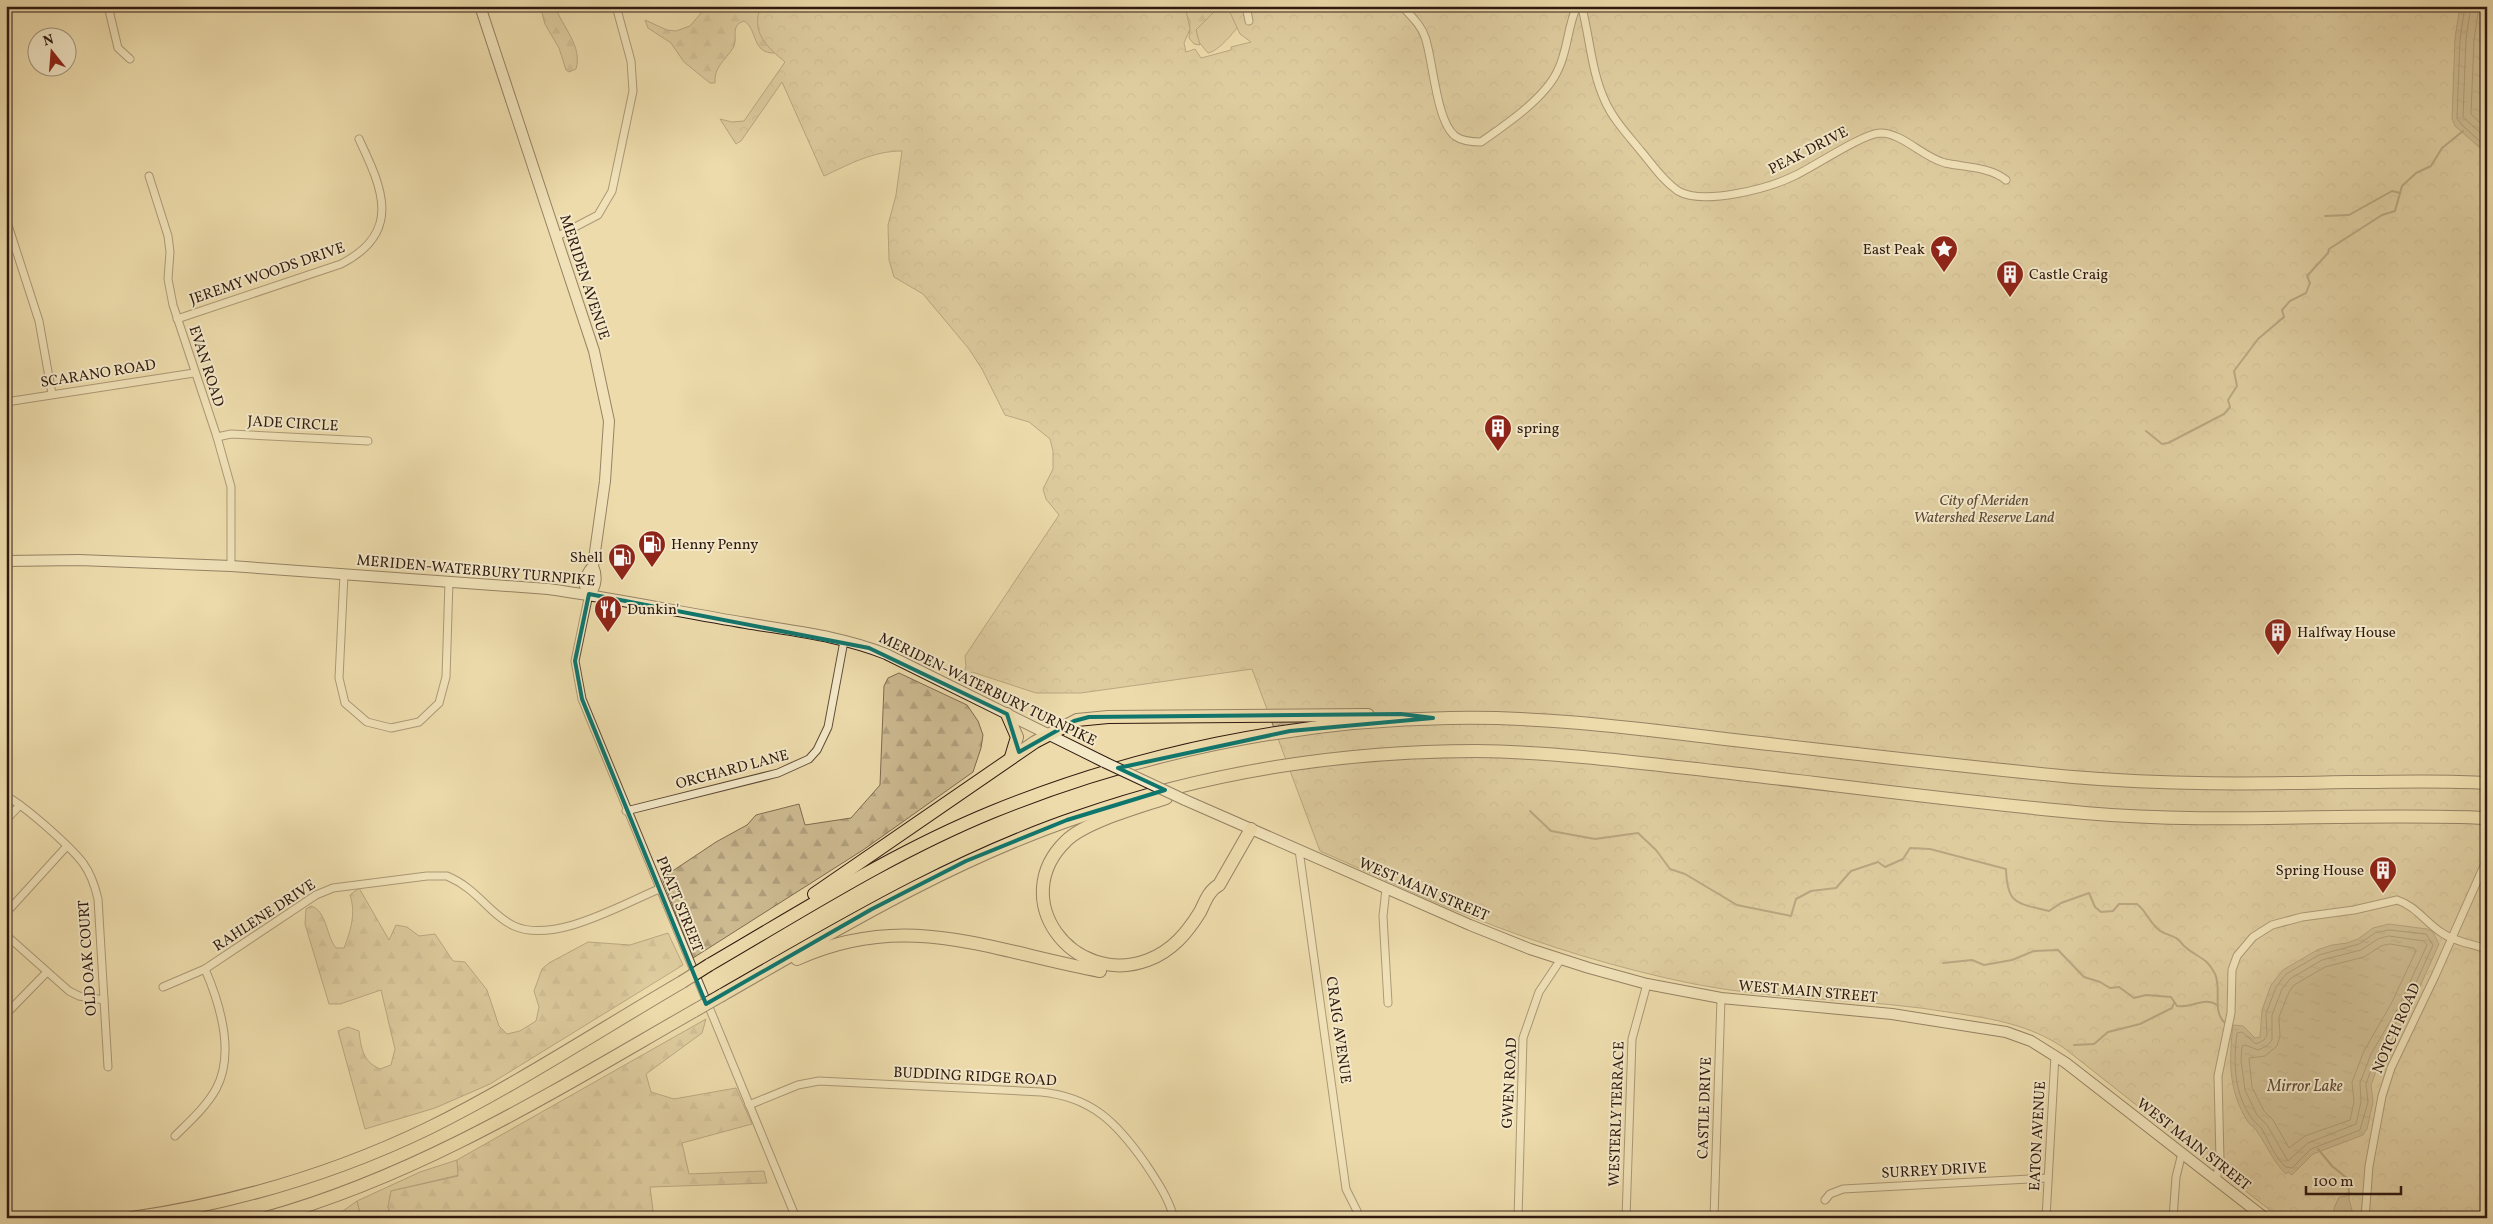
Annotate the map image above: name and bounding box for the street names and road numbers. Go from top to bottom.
street label: PEAK DRIVE [1765,122,1852,180]
street label: MERIDEN AVENUE [553,212,614,343]
street label: JEREMY WOODS DRIVE [187,238,348,311]
street label: EVAN ROAD [183,323,229,410]
street label: SCARANO ROAD [39,355,158,394]
street label: JADE CIRCLE [247,412,339,437]
street label: MERIDEN-WATERBURY TURNPIKE [356,551,596,592]
street label: MERIDEN-WATERBURY TURNPIKE [875,628,1100,752]
street label: ORCHARD LANE [674,745,791,796]
street label: WEST MAIN STREET [1355,853,1492,927]
street label: PRATT STREET [650,854,707,956]
street label: RAHLENE DRIVE [209,875,320,957]
street label: OLD OAK COURT [74,899,103,1017]
street label: CRAIG AVENUE [1320,975,1355,1085]
street label: WEST MAIN STREET [1737,976,1879,1009]
street label: NOTCH ROAD [2368,980,2427,1077]
street label: GWEN ROAD [1498,1037,1523,1129]
street label: WESTERLY TERRACE [1604,1041,1631,1187]
street label: CASTLE DRIVE [1693,1057,1718,1160]
street label: BUDDING RIDGE ROAD [893,1063,1057,1092]
street label: EATON AVENUE [2025,1081,2052,1192]
street label: WEST MAIN STREET [2132,1094,2255,1197]
street label: SURREY DRIVE [1881,1158,1987,1185]

